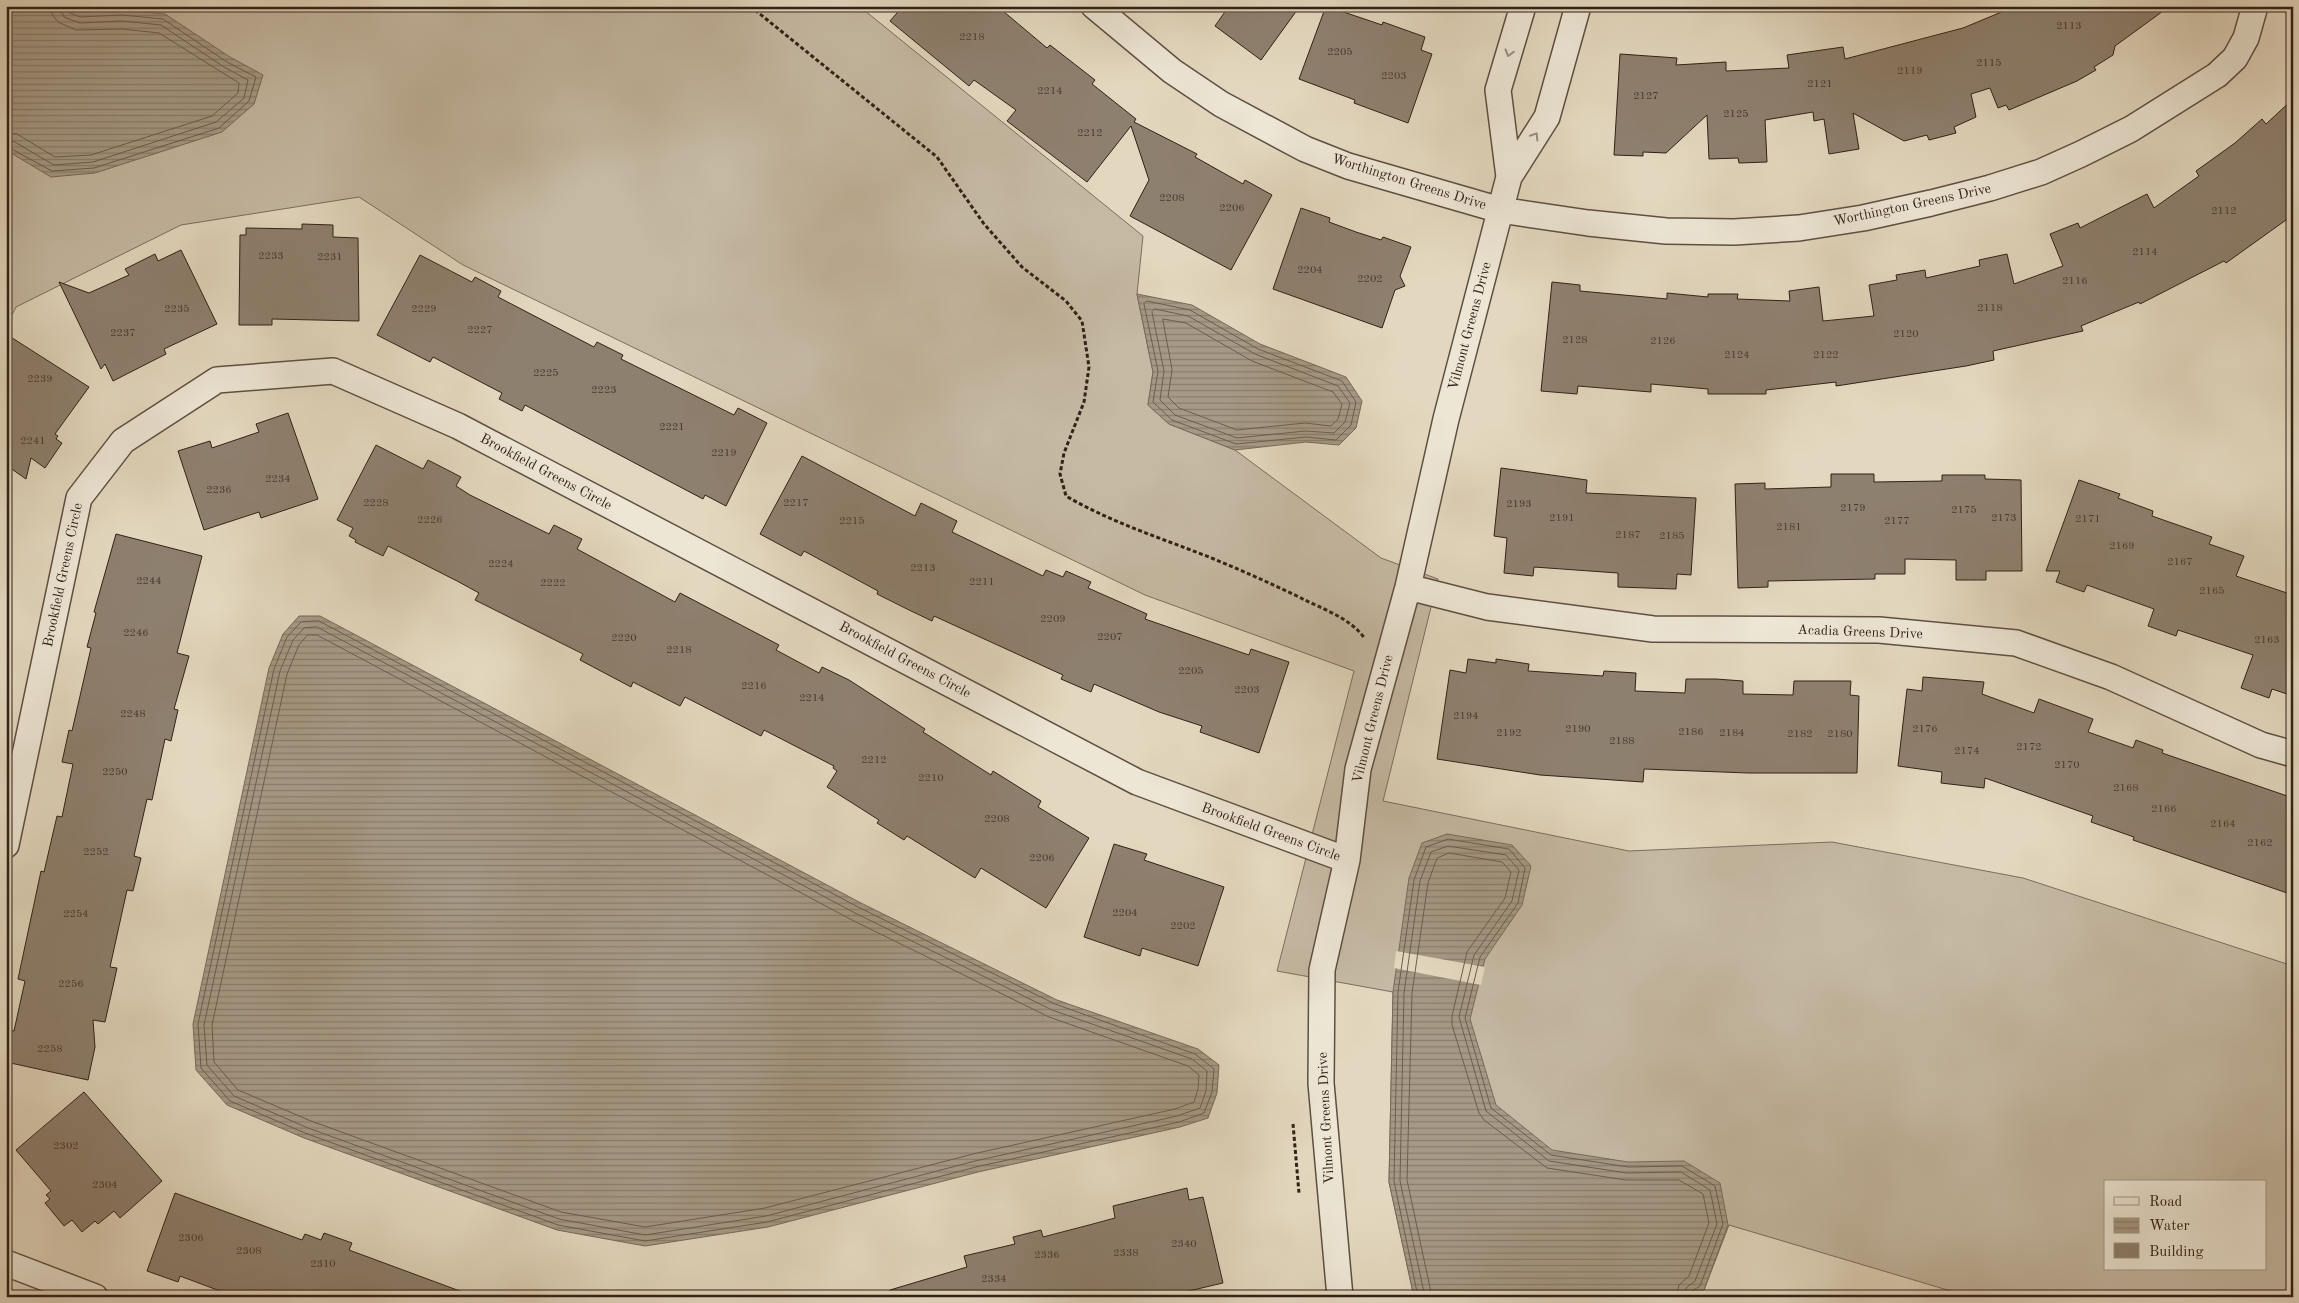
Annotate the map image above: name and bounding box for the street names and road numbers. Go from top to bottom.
street label: Worthington Greens Drive [1330,152,1488,212]
street label: Worthington Greens Drive [1832,181,1992,229]
street label: Vilmont Greens Drive [1446,260,1494,392]
street label: Brookfield Greens Circle [478,431,614,513]
street label: Brookfield Greens Circle [41,502,85,648]
street label: Brookfield Greens Circle [837,619,973,701]
street label: Acadia Greens Drive [1797,623,1923,641]
street label: Vilmont Greens Drive [1350,653,1396,785]
street label: Brookfield Greens Circle [1200,800,1342,864]
street label: Vilmont Greens Drive [1316,1052,1336,1184]

